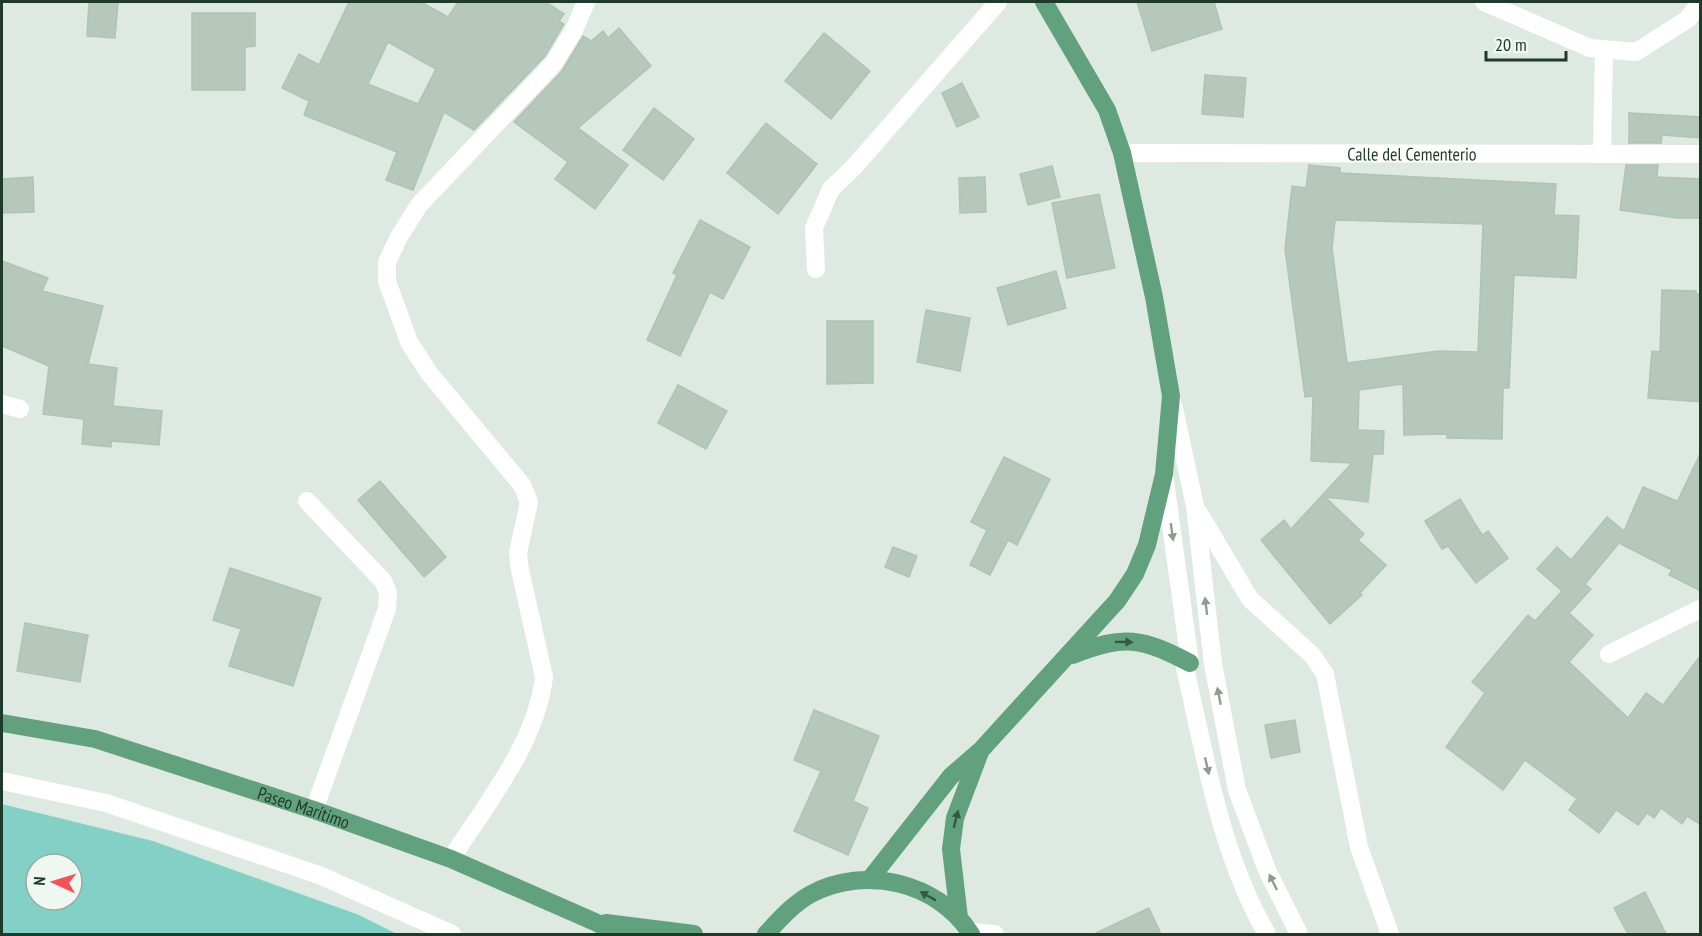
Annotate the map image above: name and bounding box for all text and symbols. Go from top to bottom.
scale bar [1486,24,1566,62]
text: 20 m [1495,33,1527,56]
street label: Calle del Cementerio [1347,142,1477,165]
one-way arrow [1167,523,1177,542]
one-way arrow [1202,596,1211,615]
one-way arrow [1115,637,1134,647]
one-way arrow [1214,686,1223,705]
one-way arrow [1203,756,1212,775]
street label: Paseo Marítimo [255,781,353,833]
one-way arrow [951,810,961,828]
north arrow [24,852,84,912]
one-way arrow [1269,874,1278,891]
text: N [29,876,49,886]
one-way arrow [920,891,937,901]

